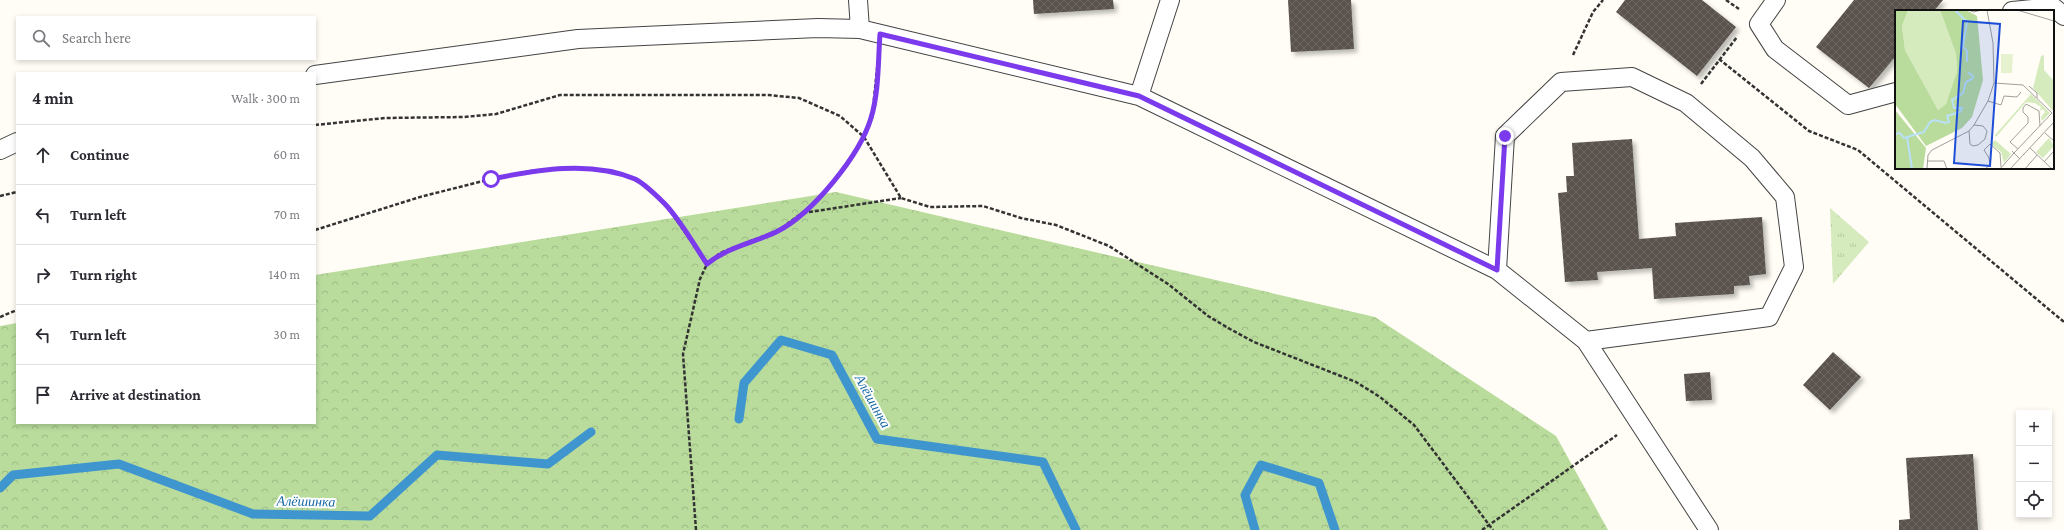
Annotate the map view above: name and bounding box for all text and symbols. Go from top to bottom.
inset map [1895,10,2054,169]
search box [16,16,316,60]
icon: search [30,27,52,49]
text: Search here [62,30,131,46]
text: 4 min [32,89,74,108]
text: Walk · 300 m [231,91,300,106]
route end [1496,127,1514,145]
icon: ahead [32,144,54,166]
text: Continue [70,147,129,163]
text: 60 m [273,147,300,162]
route start [482,170,500,188]
icon: left [32,204,54,226]
text: Turn left [70,207,126,223]
text: 70 m [274,207,300,222]
icon: right [32,264,54,286]
text: Turn right [70,267,137,283]
text: 140 m [269,267,300,282]
icon: left [32,324,54,346]
text: Turn left [70,327,126,343]
text: 30 m [274,327,300,342]
water label: Алёшинка [851,371,894,431]
icon: arrive [32,384,54,406]
text: Arrive at destination [70,387,201,403]
map controls [2016,410,2052,518]
button: + [2016,410,2052,446]
button: − [2016,446,2052,482]
button: locate [2016,482,2052,518]
water label: Алёшинка [276,492,335,510]

